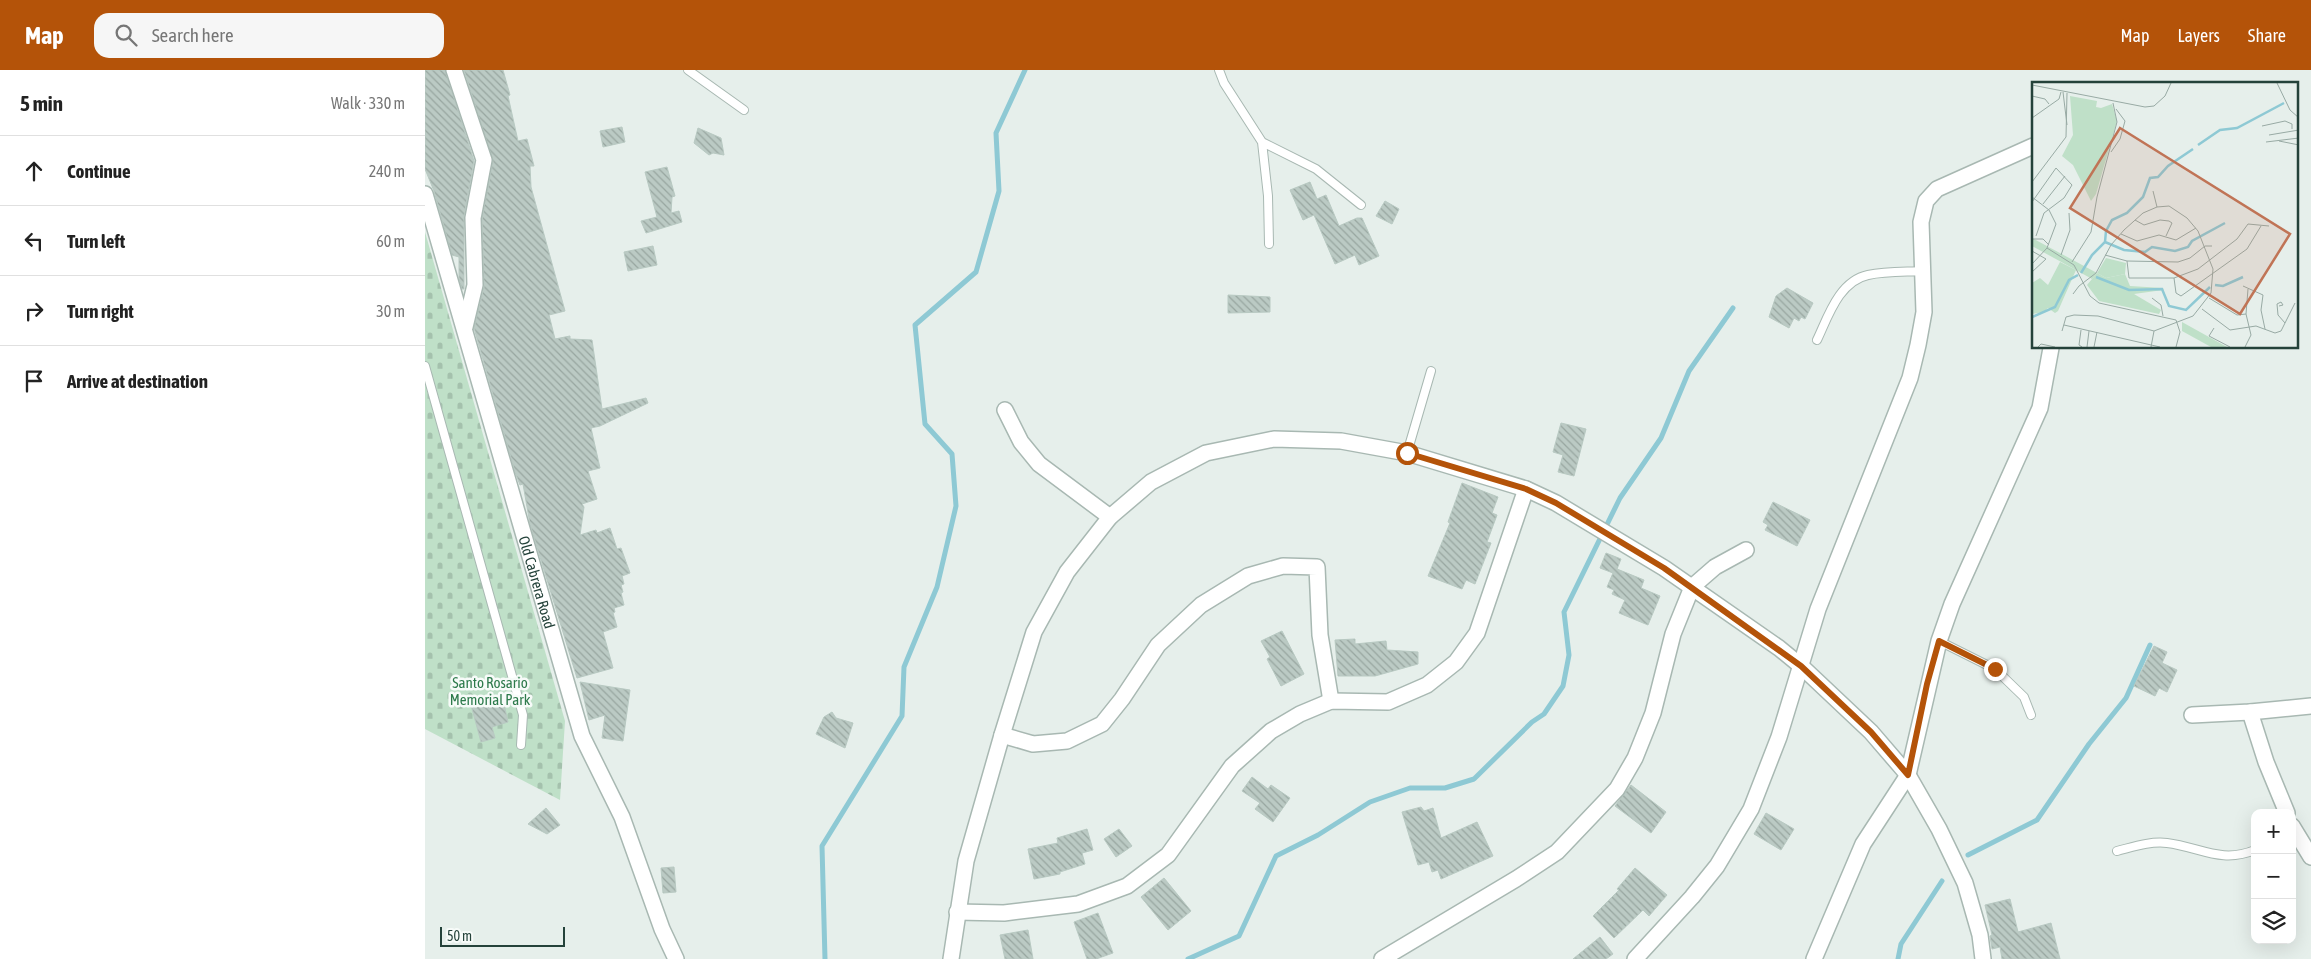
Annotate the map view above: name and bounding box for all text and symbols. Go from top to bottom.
search box [94,13,444,58]
icon: search [112,21,140,49]
text: Map [25,22,64,49]
text: Search here [152,24,234,46]
text: Map [2120,25,2149,46]
text: Layers [2177,25,2220,46]
text: Share [2248,25,2286,46]
inset map [2032,82,2299,349]
text: 5 min [20,91,63,115]
text: Walk · 330 m [331,94,405,112]
icon: ahead [20,157,48,185]
text: Continue [67,160,131,182]
text: 240 m [369,162,405,180]
icon: left [20,227,48,255]
text: Turn left [67,230,125,252]
text: 60 m [376,232,405,250]
icon: right [20,297,48,325]
text: Turn right [67,300,134,322]
text: 30 m [376,302,405,320]
icon: arrive [20,367,48,395]
text: Arrive at destination [67,370,208,392]
route start [1396,442,1419,465]
street label: Old Cabrera Road [516,534,559,630]
route end [1984,658,2007,681]
park label: Santo Rosario Memorial Park [450,674,531,708]
map controls [2251,809,2296,944]
button: + [2251,809,2296,854]
button: − [2251,854,2296,899]
button: layers [2251,899,2296,944]
scale bar [440,924,565,947]
text: 50 m [447,928,472,944]

